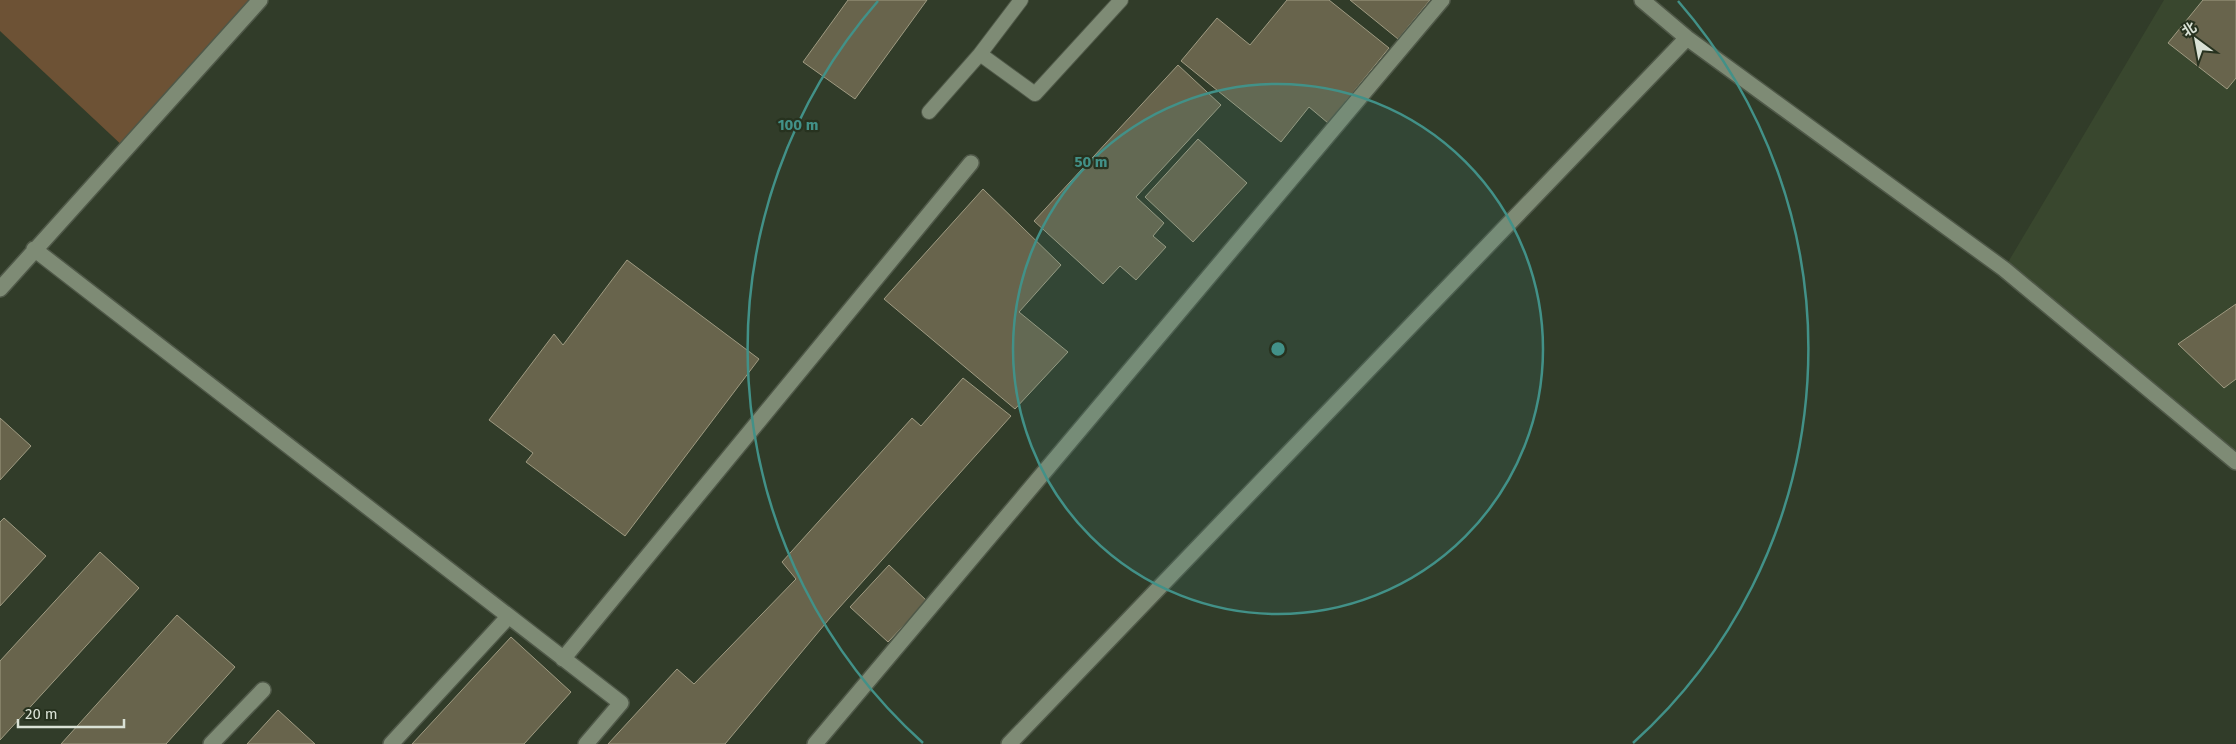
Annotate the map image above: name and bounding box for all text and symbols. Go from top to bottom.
north arrow [2171,15,2221,65]
text: 北 [2179,18,2200,40]
text: 100 m [778,116,818,134]
text: 50 m [1074,153,1108,171]
centre of rings [1269,340,1287,358]
scale bar [18,696,124,728]
text: 20 m [25,705,58,723]

